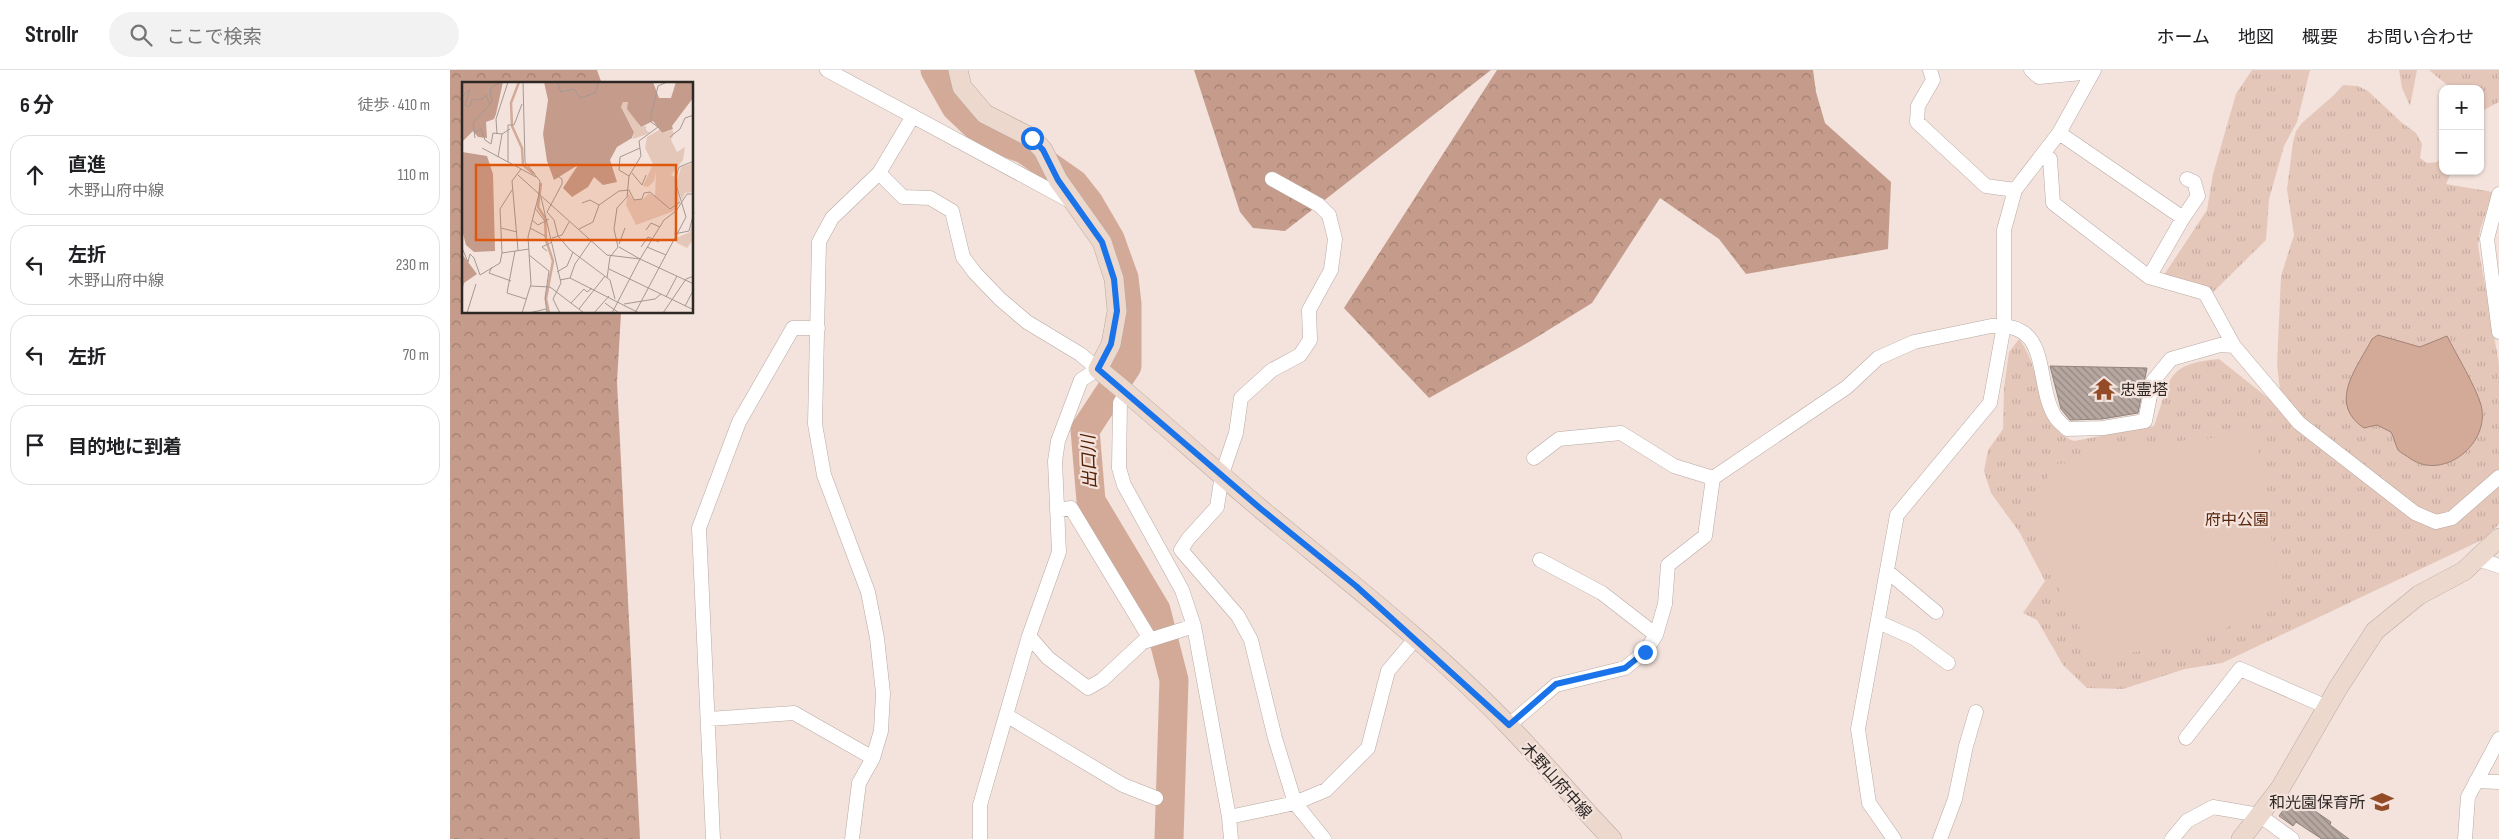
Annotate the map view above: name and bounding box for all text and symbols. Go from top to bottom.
search box [109,12,459,57]
text: Strollr [25,20,79,49]
icon: search [127,21,155,49]
text: ここで検索 [167,26,262,49]
text: ホーム [2157,27,2210,48]
text: 地図 [2238,27,2274,48]
text: 概要 [2302,27,2338,48]
text: お問い合わせ [2366,27,2474,48]
inset map [462,82,694,314]
map controls [2439,85,2484,175]
button: + [2439,85,2484,130]
text: 6 分 [20,93,54,118]
text: 徒歩 · 410 m [357,96,430,115]
route start [1021,127,1044,150]
button: − [2439,130,2484,175]
text: 直進 [68,154,106,177]
icon: ahead [21,161,49,189]
text: 110 m [398,166,429,185]
text: 木野山府中線 [68,182,164,201]
text: 左折 [68,244,106,267]
icon: left [21,251,49,279]
text: 230 m [396,256,429,275]
text: 木野山府中線 [68,272,164,291]
icon: left [21,341,49,369]
text: 左折 [68,346,106,369]
text: 70 m [403,346,429,365]
temple icon: 忠霊塔 [2091,376,2117,402]
place label: 忠霊塔 [2120,381,2168,400]
icon: arrive [21,431,49,459]
water label: 出口川 [1078,433,1101,489]
text: 目的地に到着 [68,436,182,459]
park label: 府中公園 [2205,511,2269,530]
route end [1634,641,1657,664]
street label: 木野山府中線 [1517,739,1595,823]
school or university icon: 和光園保育所 [2369,789,2395,815]
place label: 和光園保育所 [2269,794,2365,813]

